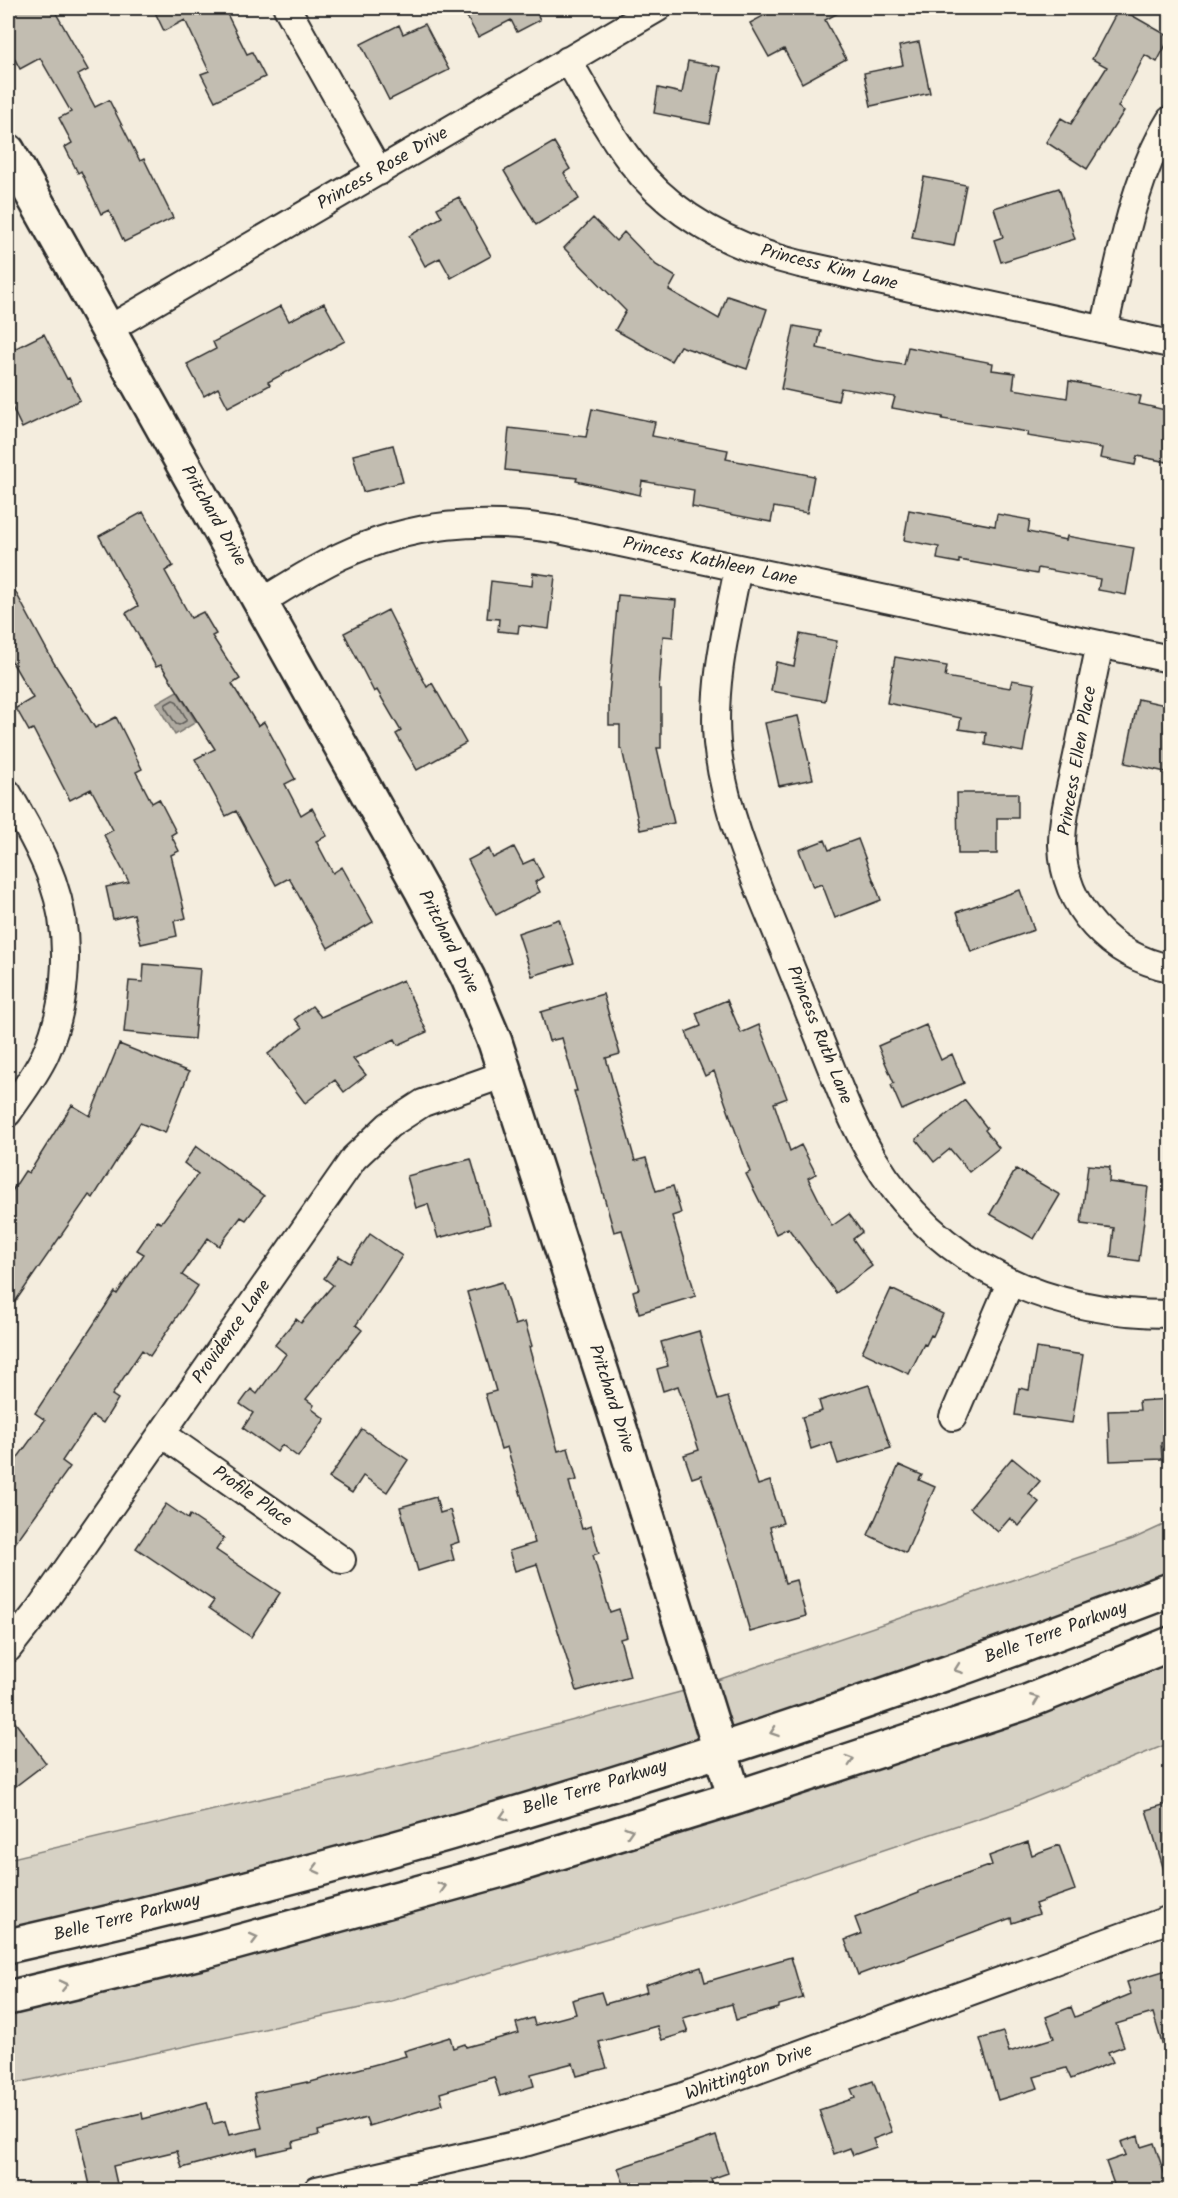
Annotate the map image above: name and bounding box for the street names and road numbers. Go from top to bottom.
street label: Princess Rose Drive [312,120,454,218]
street label: Princess Kim Lane [757,237,901,299]
street label: Pritchard Drive [172,460,254,572]
street label: Princess Kathleen Lane [620,529,800,595]
street label: Princess Ellen Place [1051,684,1105,838]
street label: Pritchard Drive [409,885,487,999]
street label: Princess Ruth Lane [778,961,860,1109]
street label: Providence Lane [185,1274,279,1390]
street label: Pritchard Drive [580,1341,642,1457]
street label: Profile Place [206,1459,298,1535]
street label: Belle Terre Parkway [980,1593,1132,1672]
street label: Belle Terre Parkway [519,1752,672,1824]
street label: Belle Terre Parkway [51,1886,204,1950]
street label: Whittington Drive [681,2036,817,2110]

